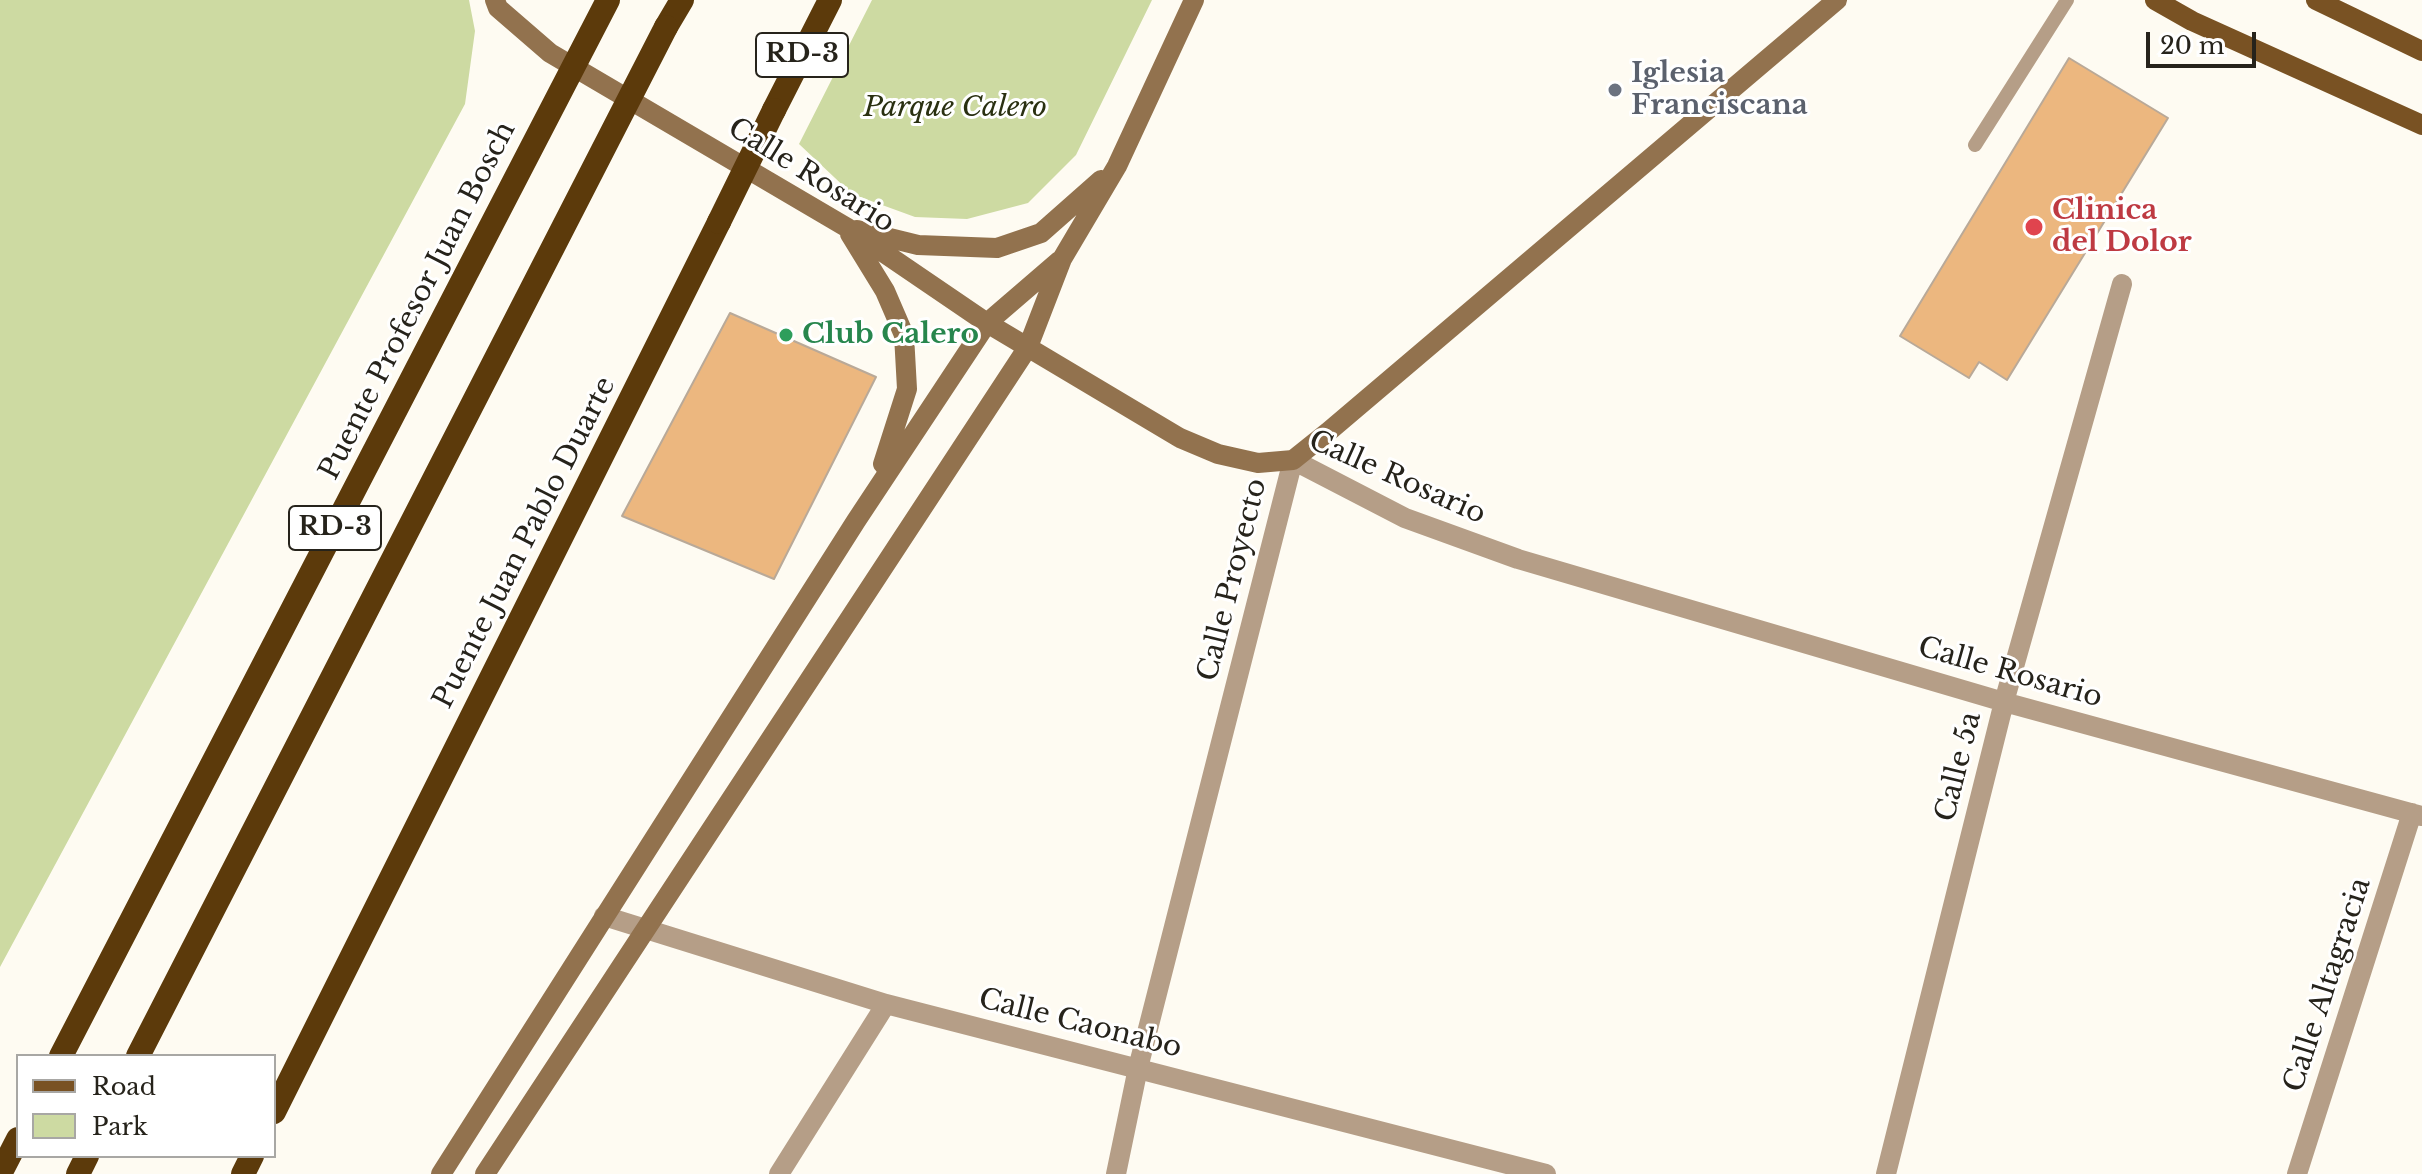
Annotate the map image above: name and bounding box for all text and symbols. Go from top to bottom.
scale bar [2150,16,2260,66]
text: 20 m [2160,31,2225,60]
road number: RD-3 [756,33,848,77]
place label: Iglesia Franciscana [1631,57,1808,123]
marker: Iglesia Franciscana [1606,81,1624,99]
park label: Parque Calero [863,91,1047,125]
street label: Calle Rosario [722,111,900,241]
street label: Puente Profesor Juan Bosch [313,116,523,486]
place label: Clinica del Dolor [2052,194,2192,260]
marker: Clinica del Dolor [2023,216,2045,238]
place label: Club Calero [802,318,979,352]
marker: Club Calero [777,326,795,344]
street label: Puente Juan Pablo Duarte [427,372,623,714]
street label: Calle Rosario [1303,424,1491,532]
street label: Calle Proyecto [1192,475,1274,685]
road number: RD-3 [289,506,381,550]
street label: Calle Rosario [1914,631,2106,715]
street label: Calle 5a [1929,709,1989,825]
street label: Calle Altagracia [2278,874,2378,1096]
street label: Calle Caonabo [975,983,1185,1065]
legend [16,1054,276,1158]
text: Road [92,1072,156,1101]
text: Park [92,1112,148,1141]

